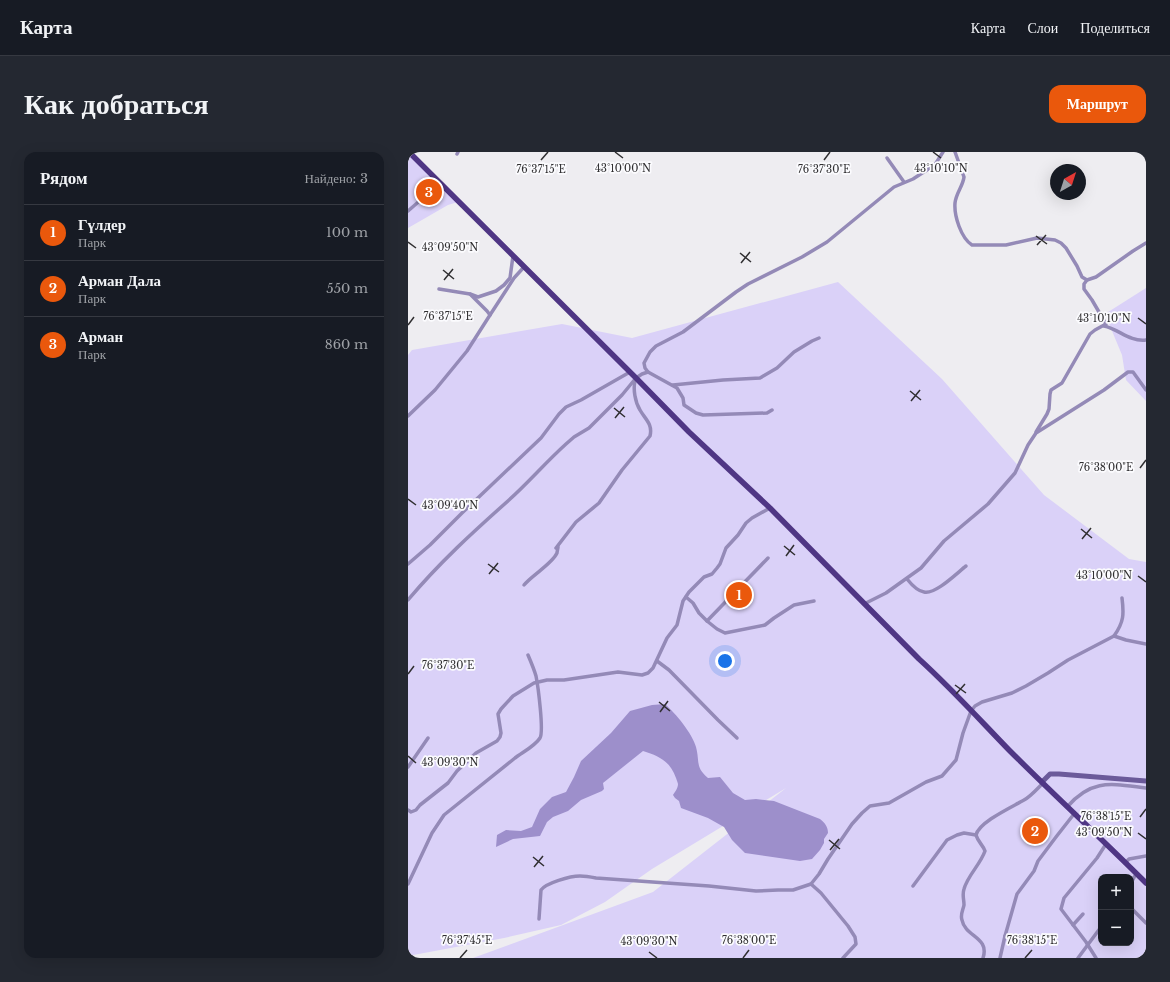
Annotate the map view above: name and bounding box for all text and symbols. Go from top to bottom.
text: Карта [20,16,72,39]
text: Карта [971,19,1005,37]
text: Слои [1027,19,1058,37]
text: Поделиться [1080,19,1150,37]
button: Маршрут [1049,85,1146,123]
text: Как добраться [24,87,209,122]
text: 43°10'00"N [595,162,651,175]
text: 43°10'10"N [914,162,968,175]
text: 76°37'15"E [516,163,566,176]
text: 76°37'30"E [798,163,850,176]
north arrow [1050,164,1086,200]
text: Рядом [40,168,88,189]
text: Найдено: 3 [305,170,368,187]
pin: 3 [416,177,442,207]
text: Гүлдер [78,215,126,234]
text: 1 [50,224,56,241]
text: 100 m [326,224,368,241]
text: Парк [78,234,106,251]
text: 43°09'50"N [422,241,478,254]
text: Арман Дала [78,271,161,290]
text: 2 [49,280,57,297]
text: 550 m [326,280,368,297]
text: Парк [78,290,106,307]
text: 76°37'15"E [423,310,473,323]
text: 43°10'10"N [1077,312,1131,325]
text: Арман [78,327,123,346]
text: 3 [49,336,57,353]
text: 860 m [325,336,368,353]
text: Парк [78,346,106,363]
text: 76°38'00"E [1079,461,1133,474]
text: 43°09'40"N [422,499,478,512]
text: 43°10'00"N [1076,569,1132,582]
pin: 1 [726,580,752,610]
your location [715,651,735,671]
text: 76°37'30"E [422,659,474,672]
text: 43°09'30"N [421,756,479,769]
text: 76°38'15"E [1081,810,1131,823]
pin: 2 [1022,816,1048,846]
text: 43°09'50"N [1076,826,1132,839]
map controls [1098,874,1134,946]
button: + [1098,874,1134,910]
button: − [1098,910,1134,946]
text: 76°37'45"E [442,934,492,947]
text: 76°38'00"E [722,934,776,947]
text: 76°38'15"E [1007,934,1057,947]
text: 43°09'30"N [620,935,678,948]

